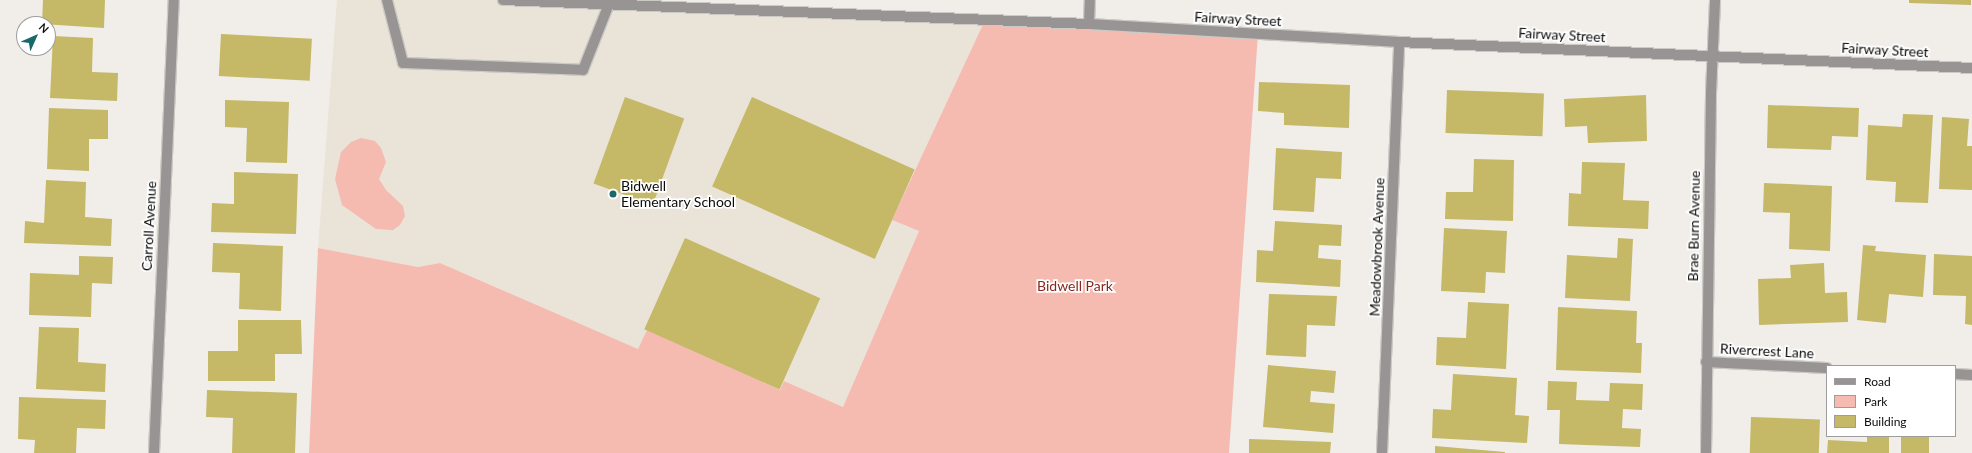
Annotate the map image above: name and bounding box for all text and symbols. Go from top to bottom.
street label: Fairway Street [1194,8,1282,30]
north arrow [16,16,56,56]
text: N [37,20,52,35]
street label: Fairway Street [1518,24,1606,46]
street label: Fairway Street [1841,39,1929,61]
street label: Brae Burn Avenue [1685,170,1703,282]
street label: Meadowbrook Avenue [1366,177,1388,317]
place label: Bidwell Elementary School [621,178,735,210]
street label: Carroll Avenue [138,180,160,272]
marker: Bidwell Elementary School [608,189,618,199]
park label: Bidwell Park [1037,278,1113,294]
street label: Rivercrest Lane [1720,340,1814,362]
legend [1826,365,1956,437]
text: Road [1864,374,1891,389]
text: Park [1864,394,1887,409]
text: Building [1864,414,1907,429]

